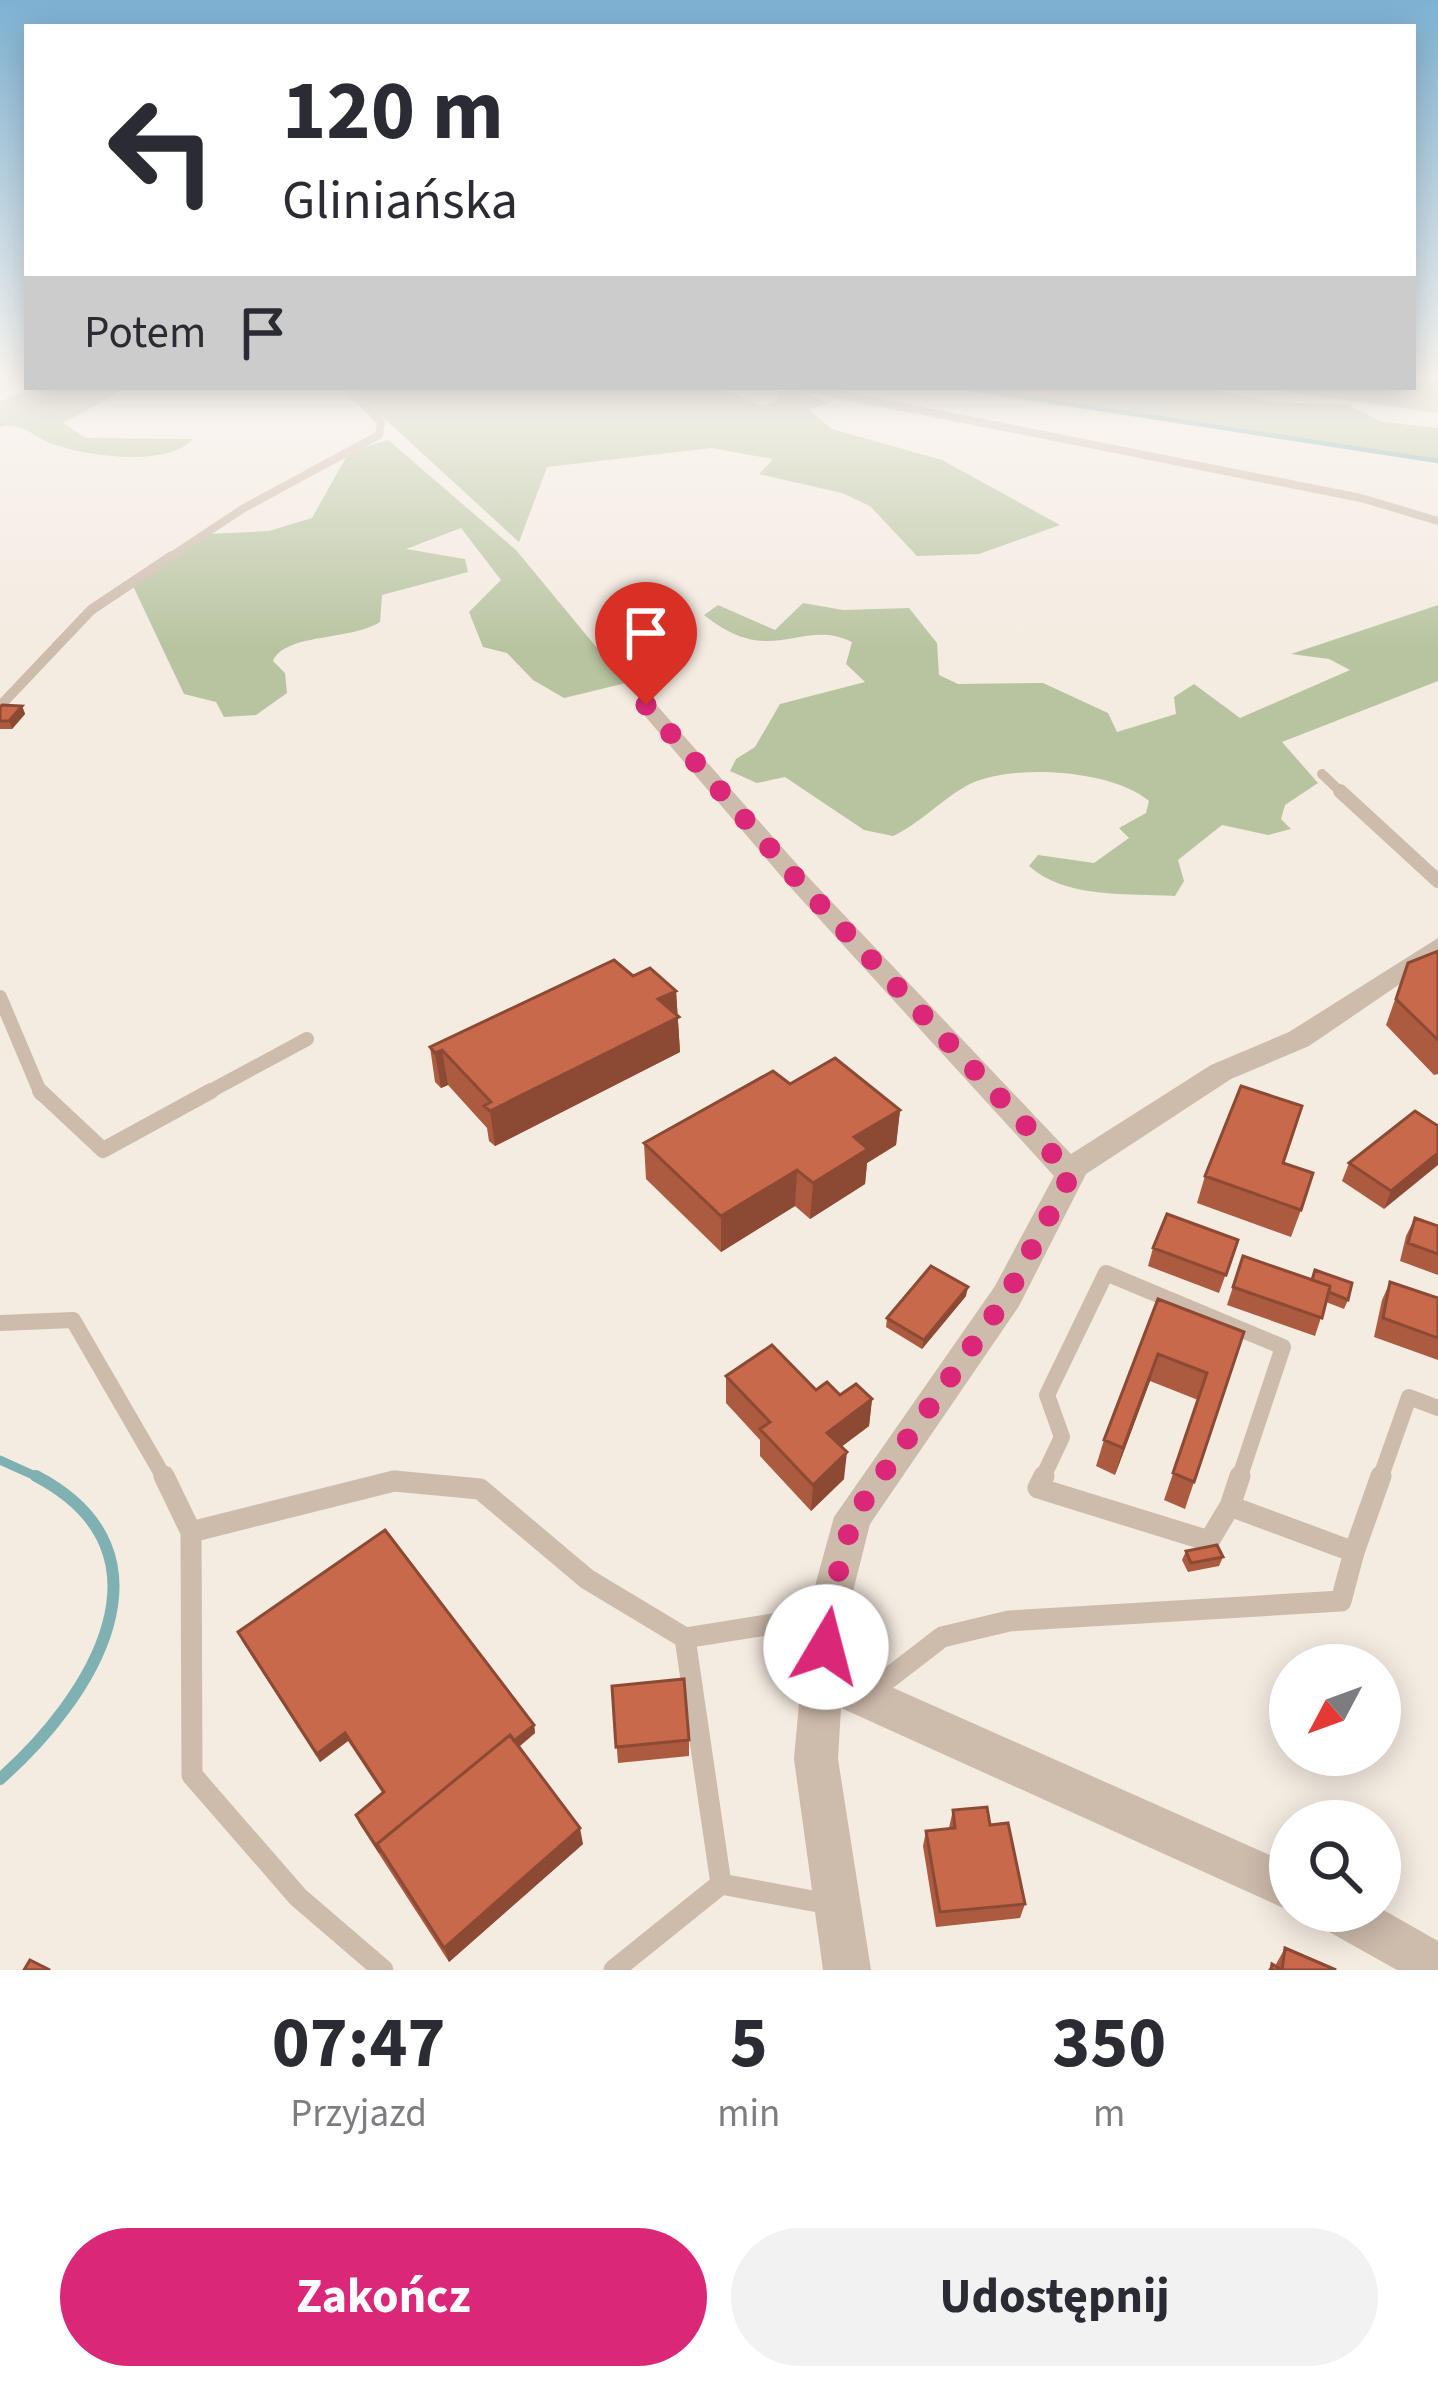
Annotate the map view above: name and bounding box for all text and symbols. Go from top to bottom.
text: 120 m [282,52,504,172]
icon: left [84,72,240,228]
text: Gliniańska [282,163,518,240]
icon: arrive [230,300,296,366]
text: Potem [84,301,206,365]
pin [595,582,697,705]
icon: arrive [613,600,679,666]
position arrow [763,1584,889,1710]
north arrow [1269,1644,1401,1776]
map controls [1269,1644,1401,1932]
button: search [1269,1800,1401,1932]
text: 07:47 [272,1992,445,2095]
text: 5 [730,1992,768,2095]
text: 350 [1052,1992,1166,2095]
text: Przyjazd [290,2086,427,2142]
text: min [717,2086,780,2142]
text: m [1093,2086,1125,2142]
button: Zakończ [60,2228,707,2366]
button: Udostępnij [731,2228,1378,2366]

